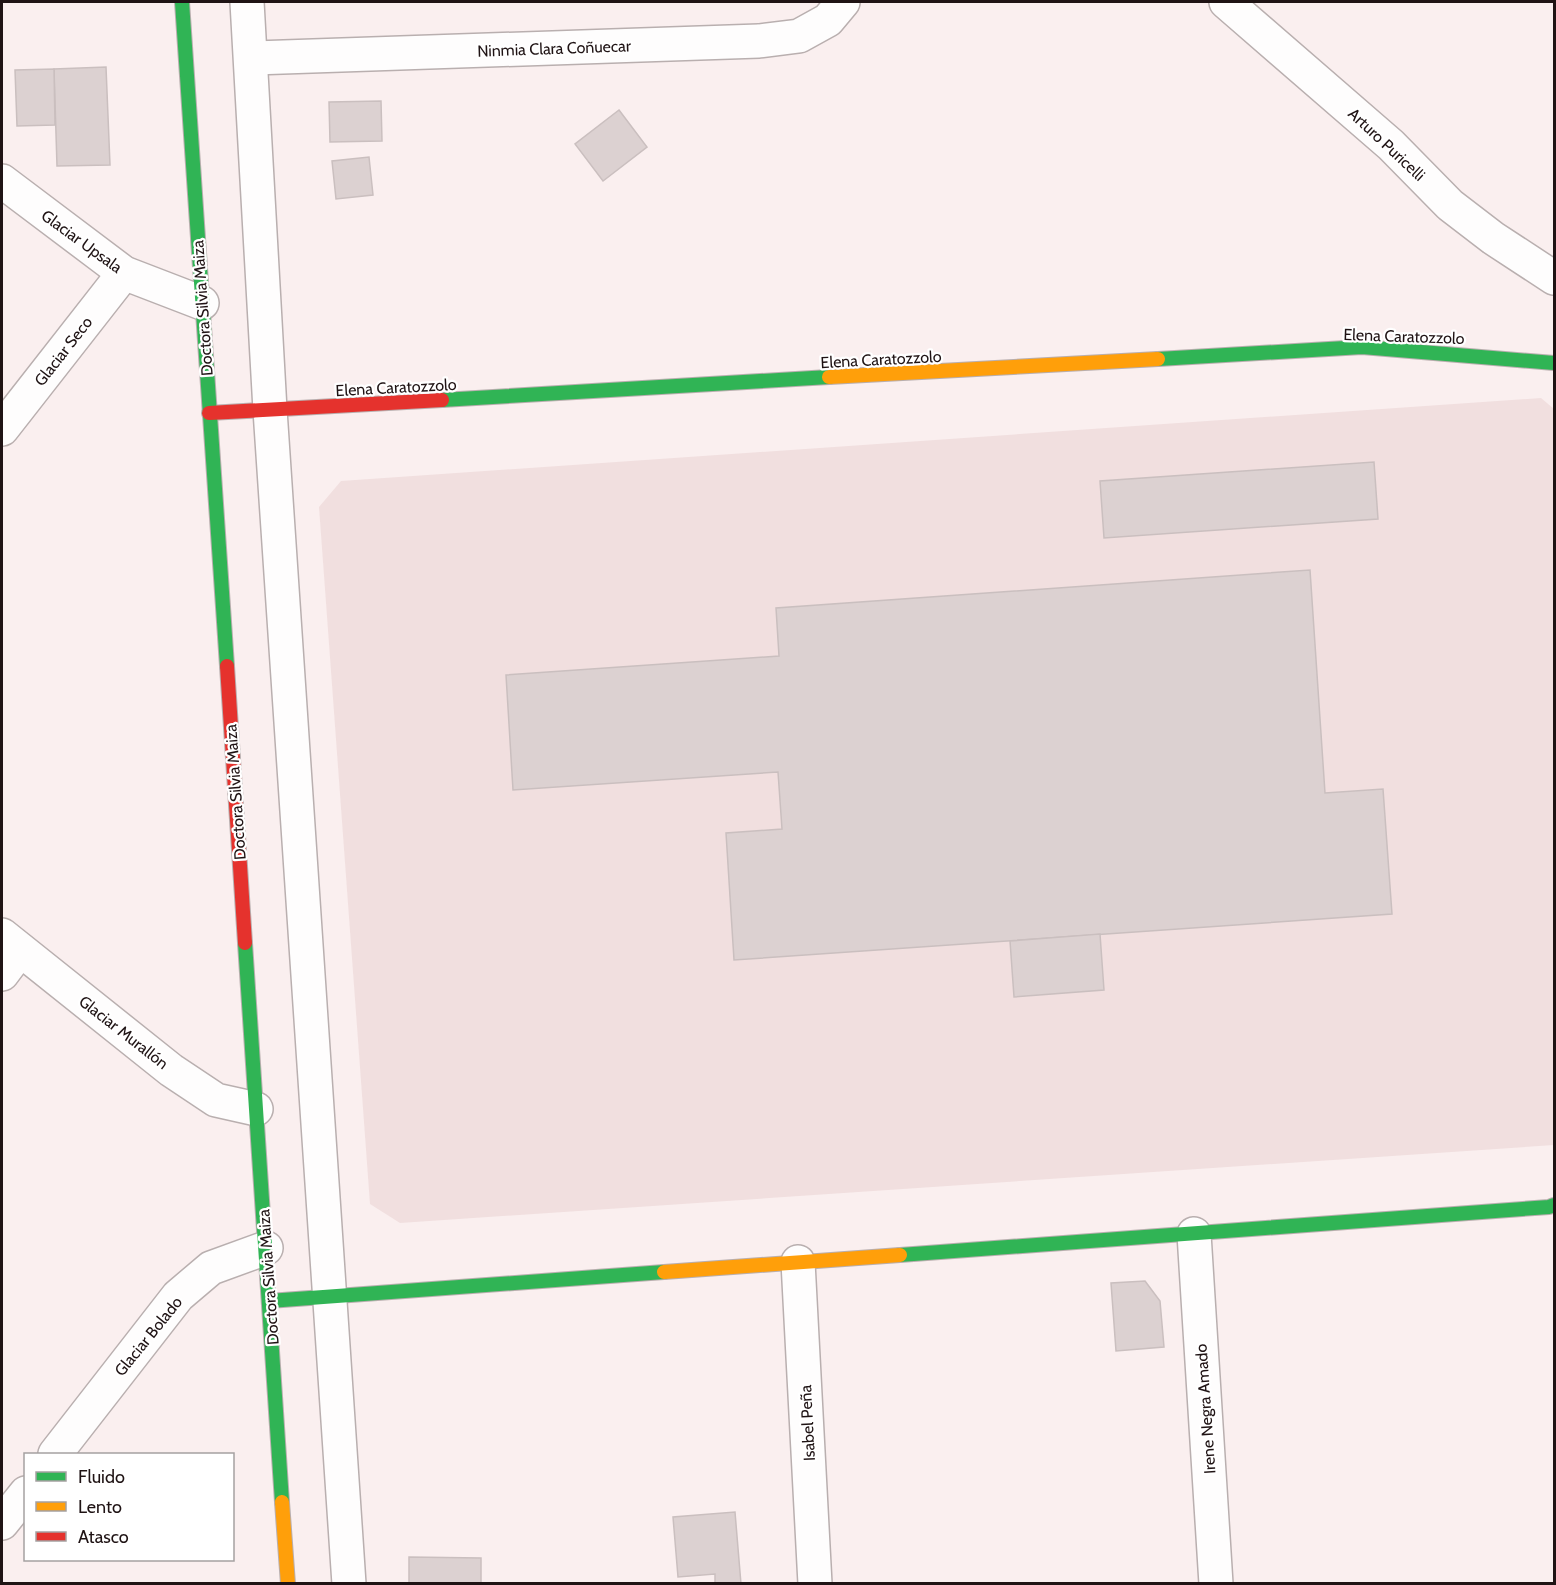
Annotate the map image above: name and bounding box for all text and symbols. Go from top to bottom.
street label: Ninmia Clara Coñuecar [477,36,632,61]
street label: Arturo Puricelli [1344,104,1429,185]
street label: Glaciar Upsala [38,206,126,277]
street label: Doctora Silvia Maiza [188,239,217,376]
street label: Glaciar Seco [30,313,96,390]
street label: Elena Caratozzolo [1343,325,1465,348]
street label: Elena Caratozzolo [820,347,942,372]
street label: Elena Caratozzolo [335,375,457,400]
street label: Doctora Silvia Maiza [221,723,250,860]
street label: Glaciar Murallón [75,992,172,1073]
street label: Doctora Silvia Maiza [254,1208,283,1345]
street label: Glaciar Bolado [111,1293,186,1380]
street label: Irene Negra Amado [1191,1343,1220,1475]
street label: Isabel Peña [796,1384,819,1462]
legend [24,1453,234,1561]
text: Fluido [78,1466,125,1488]
text: Lento [78,1496,122,1518]
text: Atasco [78,1526,129,1548]

